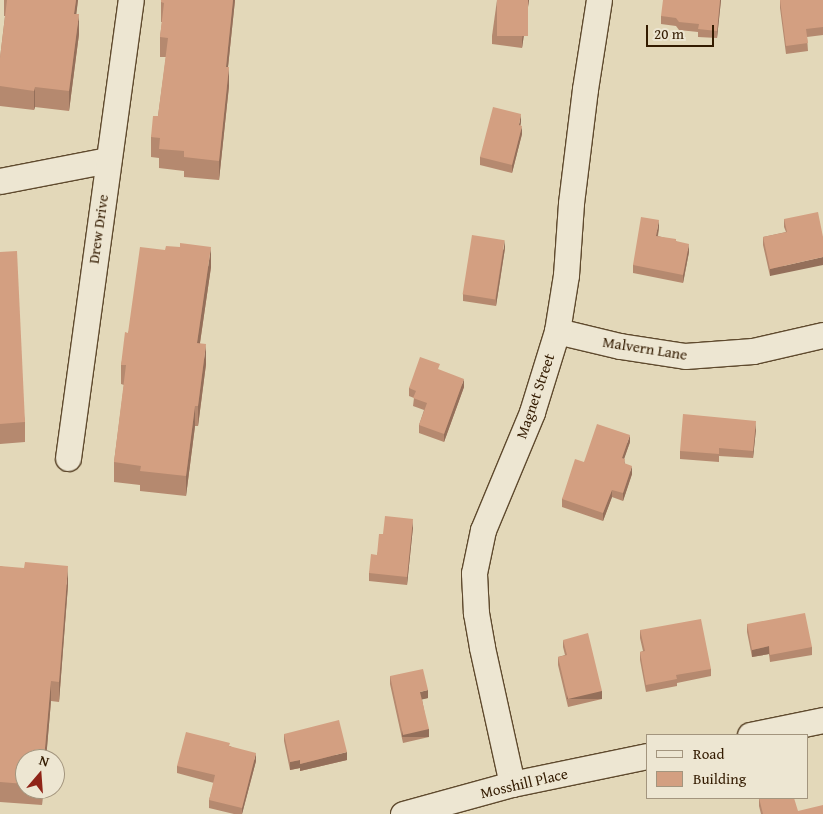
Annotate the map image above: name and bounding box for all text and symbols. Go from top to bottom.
scale bar [648,15,716,47]
text: 20 m [654,23,684,44]
street label: Drew Drive [84,193,112,265]
street label: Malvern Lane [601,332,689,364]
street label: Magnet Street [512,351,558,441]
legend [646,734,808,799]
text: Road [693,743,724,764]
north arrow [15,749,65,799]
text: N [37,750,52,772]
street label: Mosshill Place [478,764,570,802]
text: Building [693,768,746,789]

